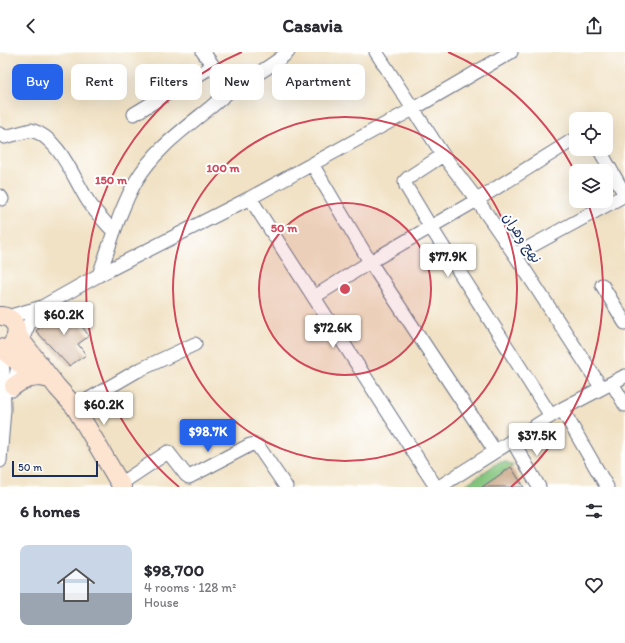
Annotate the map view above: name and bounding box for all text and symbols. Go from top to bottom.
icon: back [20,15,42,37]
text: Casavia [282,15,343,37]
icon: share [583,15,605,37]
chip: Buy [12,64,63,100]
chip: Rent [71,64,127,100]
chip: Filters [135,64,202,100]
chip: New [210,64,264,100]
chip: Apartment [272,64,365,100]
map controls [569,112,613,208]
button: locate [569,112,613,156]
text: 100 m [206,161,240,175]
button: layers [569,164,613,208]
text: 150 m [95,173,128,187]
street label: نهج وهران [498,210,545,267]
text: 50 m [271,221,298,235]
pin: $77.9K [415,244,481,278]
text: $77.9K [429,249,467,264]
centre of rings [338,282,352,296]
pin: $60.2K [31,302,97,336]
text: $60.2K [44,307,84,322]
pin: $72.6K [300,315,366,349]
text: $72.6K [314,320,352,335]
pin: $60.2K [71,392,137,426]
text: $60.2K [84,397,124,412]
pin: $98.7K [175,419,241,453]
pin: $37.5K [504,423,570,457]
text: $98.7K [189,424,227,439]
text: $37.5K [518,428,556,443]
scale bar [12,459,98,478]
text: 50 m [18,461,42,474]
icon: filters [583,500,605,522]
text: 6 homes [20,501,80,521]
text: $98,700 [144,560,204,580]
icon: home [52,561,100,609]
icon: heart [583,574,605,596]
text: 4 rooms · 128 m² [144,580,236,595]
text: House [144,595,179,610]

